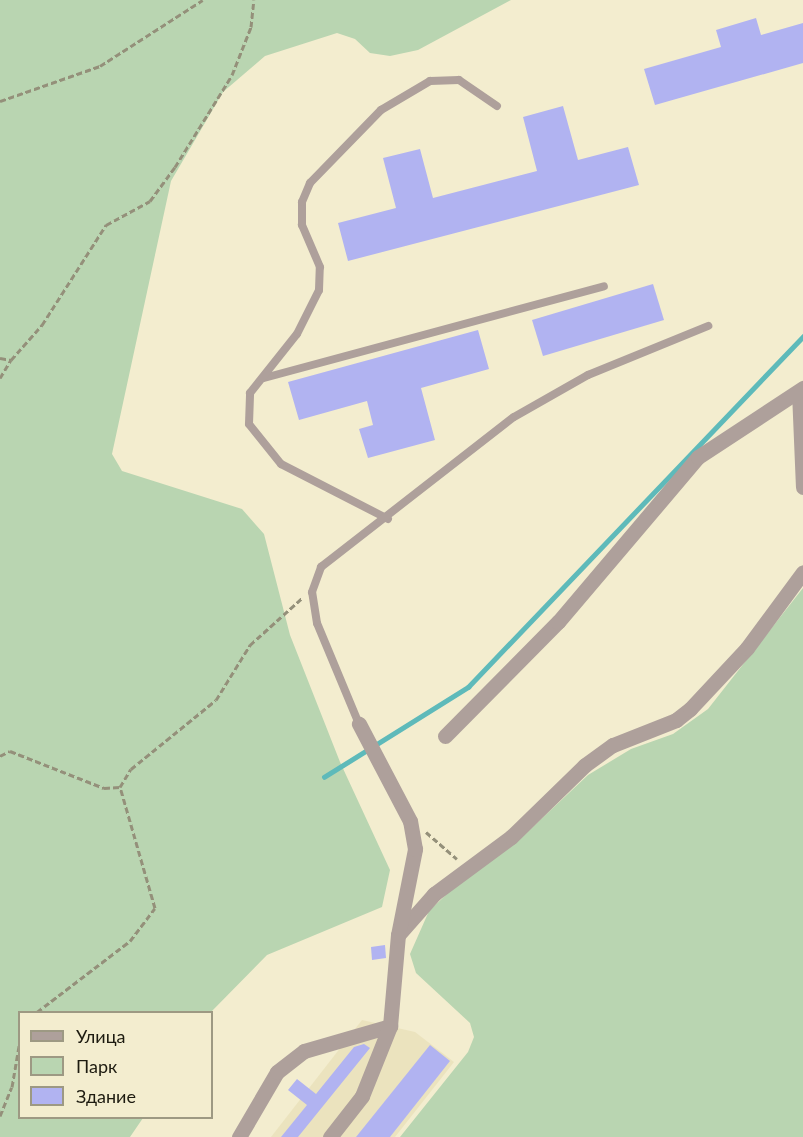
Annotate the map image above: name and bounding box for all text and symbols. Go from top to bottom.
legend [18,1011,213,1119]
text: Улица [76,1025,126,1047]
text: Парк [76,1055,117,1077]
text: Здание [76,1085,136,1107]

